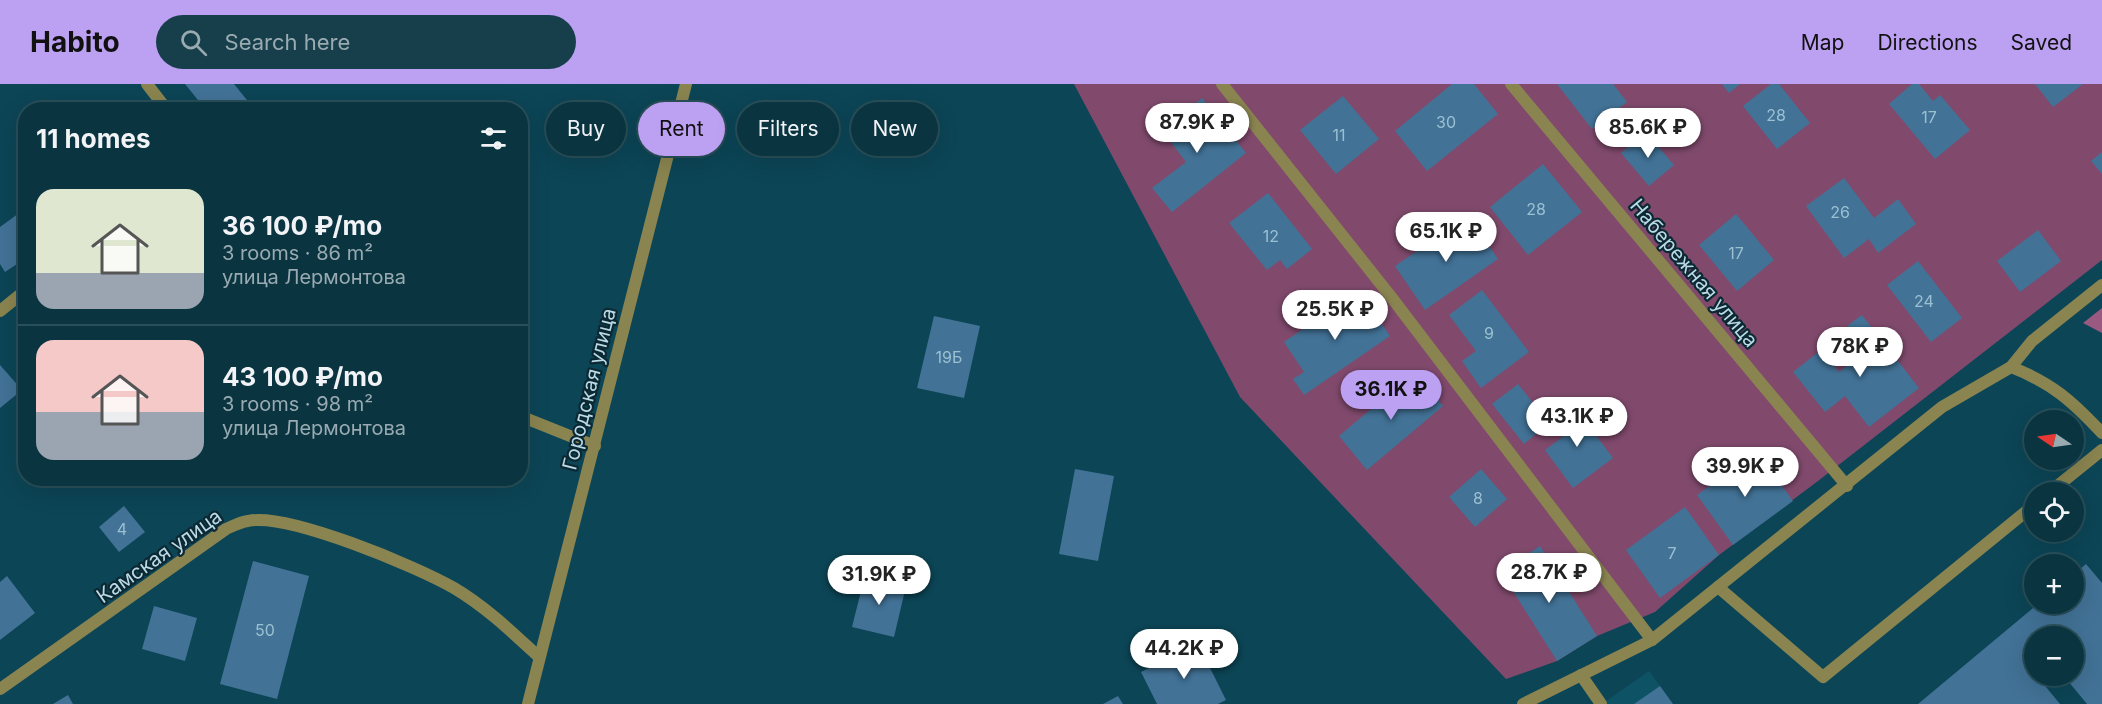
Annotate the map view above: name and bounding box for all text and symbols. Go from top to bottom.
search box [156,15,576,69]
text: Habito [30,25,120,59]
icon: search [177,26,210,59]
text: Search here [225,29,350,55]
text: Map [1801,30,1844,55]
text: Directions [1877,30,1978,55]
text: Saved [2011,30,2072,55]
chip: Buy [546,102,626,156]
chip: Rent [638,102,725,156]
chip: Filters [737,102,839,156]
chip: New [851,102,938,156]
pin: 87.9K ₽ [1142,103,1252,154]
house number: 28 [1766,105,1786,125]
house number: 17 [1921,107,1937,127]
pin: 85.6K ₽ [1593,108,1703,159]
text: 87.9K ₽ [1159,110,1235,134]
house number: 30 [1436,112,1456,132]
text: 85.6K ₽ [1609,115,1687,139]
icon: filters [477,122,510,155]
text: 11 homes [36,123,151,154]
house number: 11 [1332,125,1346,145]
street label: Набережная улица [1625,194,1763,352]
house number: 28 [1526,199,1546,219]
house number: 26 [1830,202,1850,222]
text: 36 100 ₽/mo [222,210,382,241]
pin: 65.1K ₽ [1391,212,1501,263]
icon: home [84,213,156,285]
text: 65.1K ₽ [1410,219,1482,243]
house number: 12 [1263,226,1279,246]
text: 3 rooms · 86 m² [222,241,373,265]
house number: 17 [1728,243,1744,263]
text: улица Лермонтова [222,265,406,289]
pin: 25.5K ₽ [1280,290,1390,341]
house number: 24 [1914,291,1934,311]
text: 25.5K ₽ [1296,297,1374,321]
street label: Городская улица [557,306,621,472]
house number: 9 [1484,323,1494,343]
pin: 78K ₽ [1818,327,1902,378]
text: 78K ₽ [1831,334,1889,358]
house number: 19Б [936,347,962,367]
text: 43 100 ₽/mo [222,361,383,392]
icon: home [84,364,156,436]
pin: 36.1K ₽ [1336,370,1446,421]
text: 36.1K ₽ [1355,377,1427,401]
text: 3 rooms · 98 m² [222,392,373,416]
pin: 43.1K ₽ [1522,397,1632,448]
text: 43.1K ₽ [1540,404,1614,428]
north arrow [2024,410,2084,470]
map controls [2024,410,2084,686]
text: улица Лермонтова [222,416,406,440]
pin: 39.9K ₽ [1690,447,1800,498]
text: 39.9K ₽ [1706,454,1784,478]
button: locate [2024,482,2084,542]
house number: 8 [1473,488,1483,508]
street label: Камская улица [92,504,226,608]
house number: 4 [117,519,127,539]
house number: 7 [1667,543,1677,563]
pin: 28.7K ₽ [1494,553,1604,604]
button: + [2024,554,2084,614]
pin: 31.9K ₽ [824,555,934,606]
text: 28.7K ₽ [1511,560,1587,584]
text: 31.9K ₽ [842,562,916,586]
house number: 50 [255,620,275,640]
button: − [2024,626,2084,686]
pin: 44.2K ₽ [1129,629,1239,680]
text: 44.2K ₽ [1144,636,1224,660]

